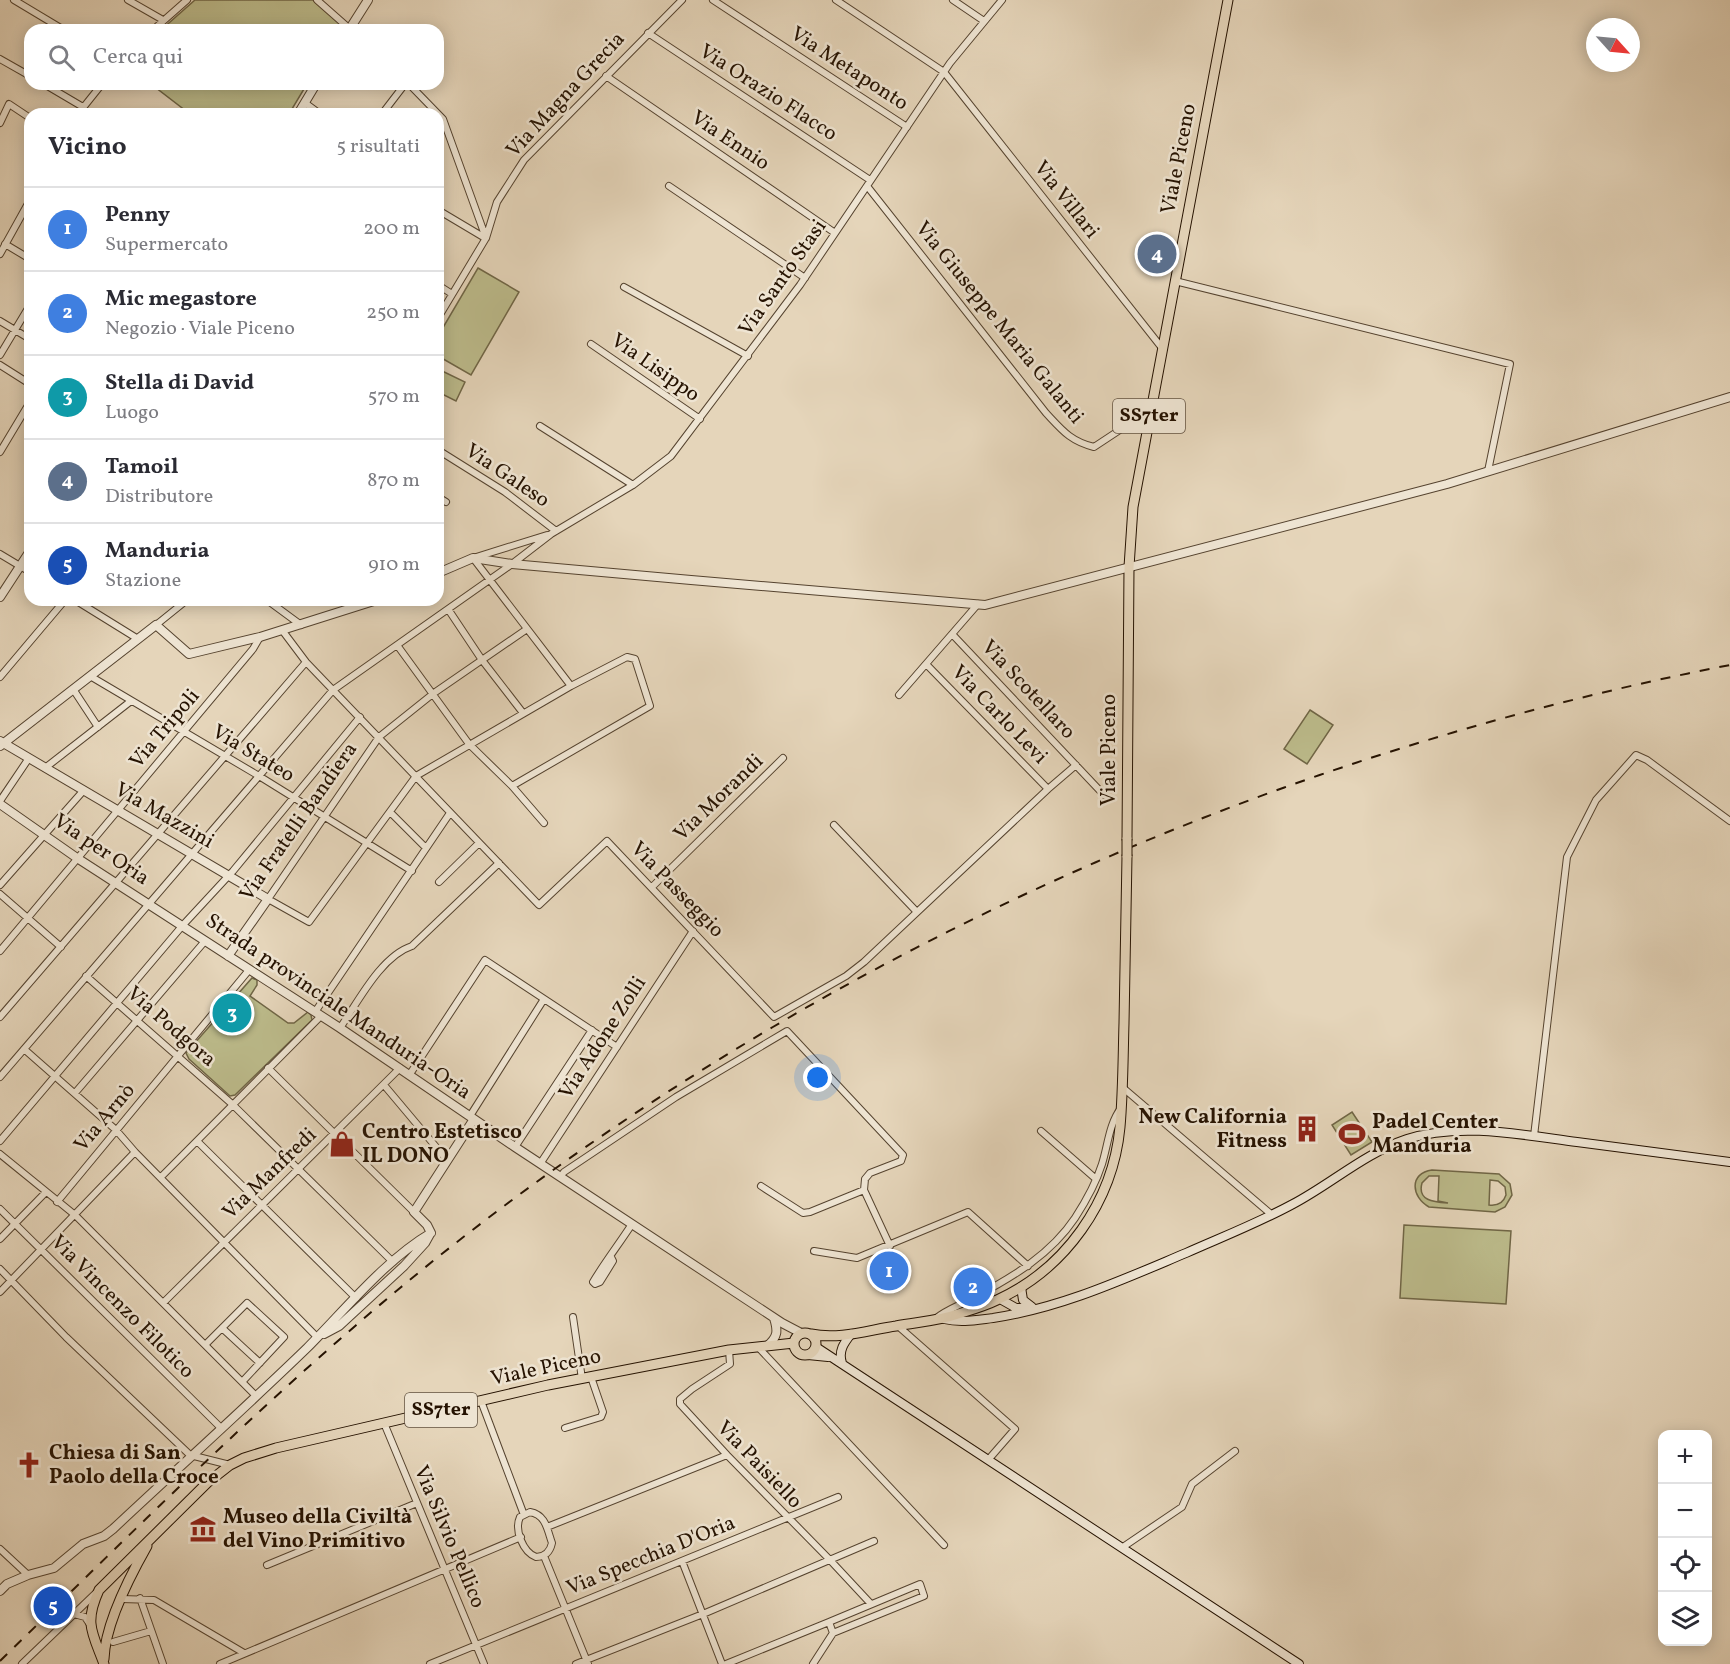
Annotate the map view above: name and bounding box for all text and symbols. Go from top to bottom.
north arrow [1586,18,1640,72]
street label: Via Metaponto [784,20,914,118]
search box [24,24,444,90]
street label: Via Magna Grecia [500,26,632,164]
street label: Via Orazio Flacco [693,37,843,149]
icon: search [45,41,78,74]
text: Cerca qui [93,42,183,73]
street label: Viale Piceno [1154,101,1204,217]
street label: Via Ennio [685,104,775,178]
text: Vicino [48,129,127,165]
text: 5 risultati [336,133,420,161]
street label: Via Villari [1026,155,1106,245]
text: Penny [105,200,170,231]
street label: Via Santo Stasi [732,214,834,342]
text: 1 [63,215,72,243]
text: 200 m [363,215,420,243]
street label: Via Giuseppe Maria Galanti [908,215,1090,431]
text: Supermercato [105,231,228,259]
pin: 4 [1138,232,1176,276]
text: Mic megastore [105,284,257,315]
text: 2 [62,299,73,327]
text: 250 m [366,299,420,327]
text: Negozio · Viale Piceno [105,315,295,343]
street label: Via Lisippo [605,327,705,409]
text: Stella di David [105,368,254,399]
text: 3 [62,383,73,411]
text: 570 m [368,383,420,411]
text: Luogo [105,399,159,427]
road number: SS7ter [1113,399,1185,433]
street label: Via Galeso [459,437,555,515]
text: Tamoil [105,452,179,483]
text: 4 [61,467,74,495]
text: 870 m [367,467,420,495]
text: Distributore [105,483,213,511]
text: Manduria [105,536,209,567]
text: 5 [63,551,72,579]
text: 910 m [368,551,420,579]
text: Stazione [105,567,181,595]
street label: Via Scotellaro [974,634,1082,746]
street label: Via Carlo Levi [944,659,1054,771]
street label: Via Tripoli [123,683,207,775]
street label: Viale Piceno [1095,694,1124,806]
street label: Via Stateo [206,718,300,790]
street label: Via Fratelli Bandiera [233,737,365,907]
street label: Via Morandi [668,748,770,848]
street label: Via Mazzini [109,776,219,856]
street label: Via per Oria [47,807,155,893]
street label: Via Passeggio [624,835,730,945]
street label: Strada provinciale Manduria-Oria [199,907,477,1107]
street label: Via Adone Zolli [552,971,654,1105]
street label: Via Podgora [120,980,222,1074]
pin: 3 [212,990,252,1036]
your location [803,1063,832,1092]
street label: Via Arnò [68,1077,142,1159]
place label: New California Fitness [1138,1103,1287,1156]
place label: Padel Center Manduria [1372,1108,1498,1161]
building icon: New California Fitness [1292,1114,1322,1144]
place label: Centro Estetisco IL DONO [362,1118,522,1171]
sports icon: Padel Center Manduria [1337,1119,1367,1149]
street label: Via Manfredi [216,1122,324,1226]
shop icon: Centro Estetisco IL DONO [327,1129,357,1159]
street label: Via Vincenzo Filotico [44,1229,200,1385]
pin: 1 [870,1248,908,1294]
pin: 2 [954,1264,992,1310]
street label: Viale Piceno [488,1342,604,1394]
road number: SS7ter [405,1393,477,1427]
street label: Via Paisiello [710,1415,808,1515]
map controls [1658,1430,1712,1646]
button: + [1658,1430,1712,1484]
place label: Chiesa di San Paolo della Croce [49,1439,219,1492]
church icon: Chiesa di San Paolo della Croce [14,1450,44,1480]
street label: Via Silvio Pellico [406,1461,492,1613]
button: − [1658,1484,1712,1538]
place label: Museo della Civiltà del Vino Primitivo [223,1503,412,1556]
street label: Via Specchia D'Oria [562,1509,740,1603]
museum icon: Museo della Civiltà del Vino Primitivo [188,1514,218,1544]
button: locate [1658,1538,1712,1592]
pin: 5 [34,1584,72,1628]
button: layers [1658,1592,1712,1646]

